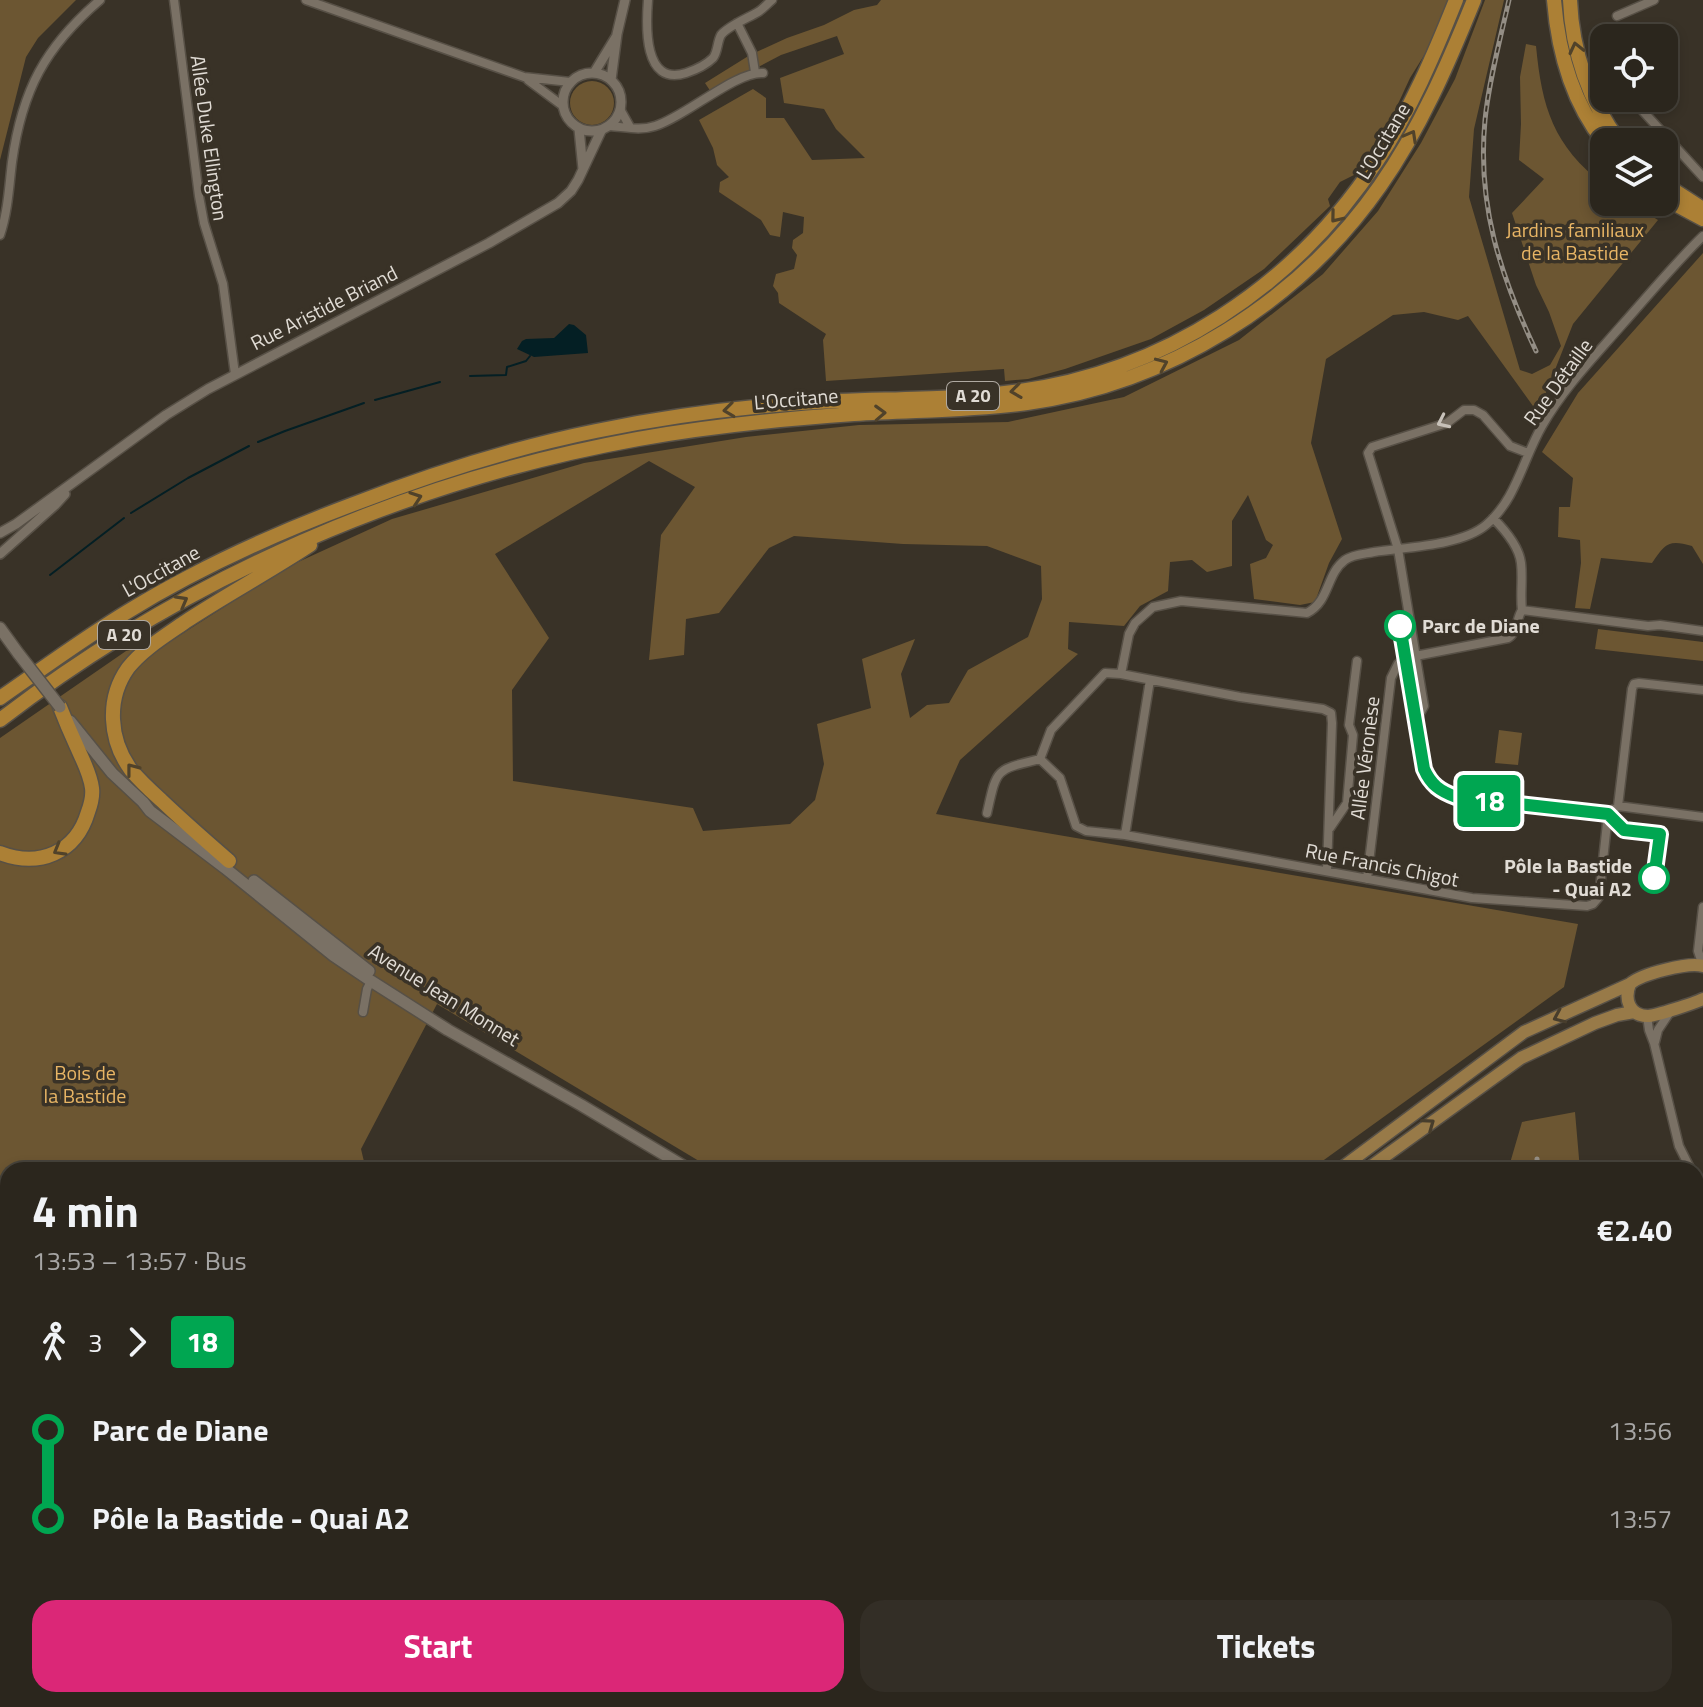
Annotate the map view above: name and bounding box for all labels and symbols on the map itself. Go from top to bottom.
one-way arrow [1569,42,1586,55]
street label: Allée Duke Ellington [183,53,236,223]
street label: L'Occitane [1347,96,1418,185]
one-way arrow [1401,130,1416,144]
one-way arrow [1331,208,1345,223]
park label: Jardins familiaux de la Bastide [1506,214,1644,268]
street label: Rue Aristide Briand [245,257,403,358]
street label: Rue Détaille [1515,332,1600,432]
one-way arrow [1154,358,1168,374]
street label: L'Occitane [752,379,840,418]
road number: A 20 [947,382,999,410]
one-way arrow [1009,382,1023,399]
one-way arrow [722,402,735,419]
one-way arrow [874,404,887,421]
one-way arrow [1437,413,1452,429]
one-way arrow [408,491,422,507]
street label: L'Occitane [116,536,205,605]
one-way arrow [174,596,188,611]
place label: Parc de Diane [1422,610,1540,641]
marker: Parc de Diane [1385,611,1415,641]
road number: A 20 [98,621,150,649]
street label: Allée Véronèse [1342,694,1387,822]
one-way arrow [128,763,142,778]
line badge: 18 [1453,775,1525,827]
street label: Rue Francis Chigot [1303,834,1461,895]
one-way arrow [53,840,68,856]
place label: Pôle la Bastide - Quai A2 [1504,850,1632,904]
marker: Pôle la Bastide - Quai A2 [1639,863,1669,893]
street label: Avenue Jean Monnet [362,935,526,1054]
one-way arrow [1553,1007,1567,1023]
park label: Bois de la Bastide [44,1057,126,1111]
one-way arrow [1420,1119,1434,1133]

